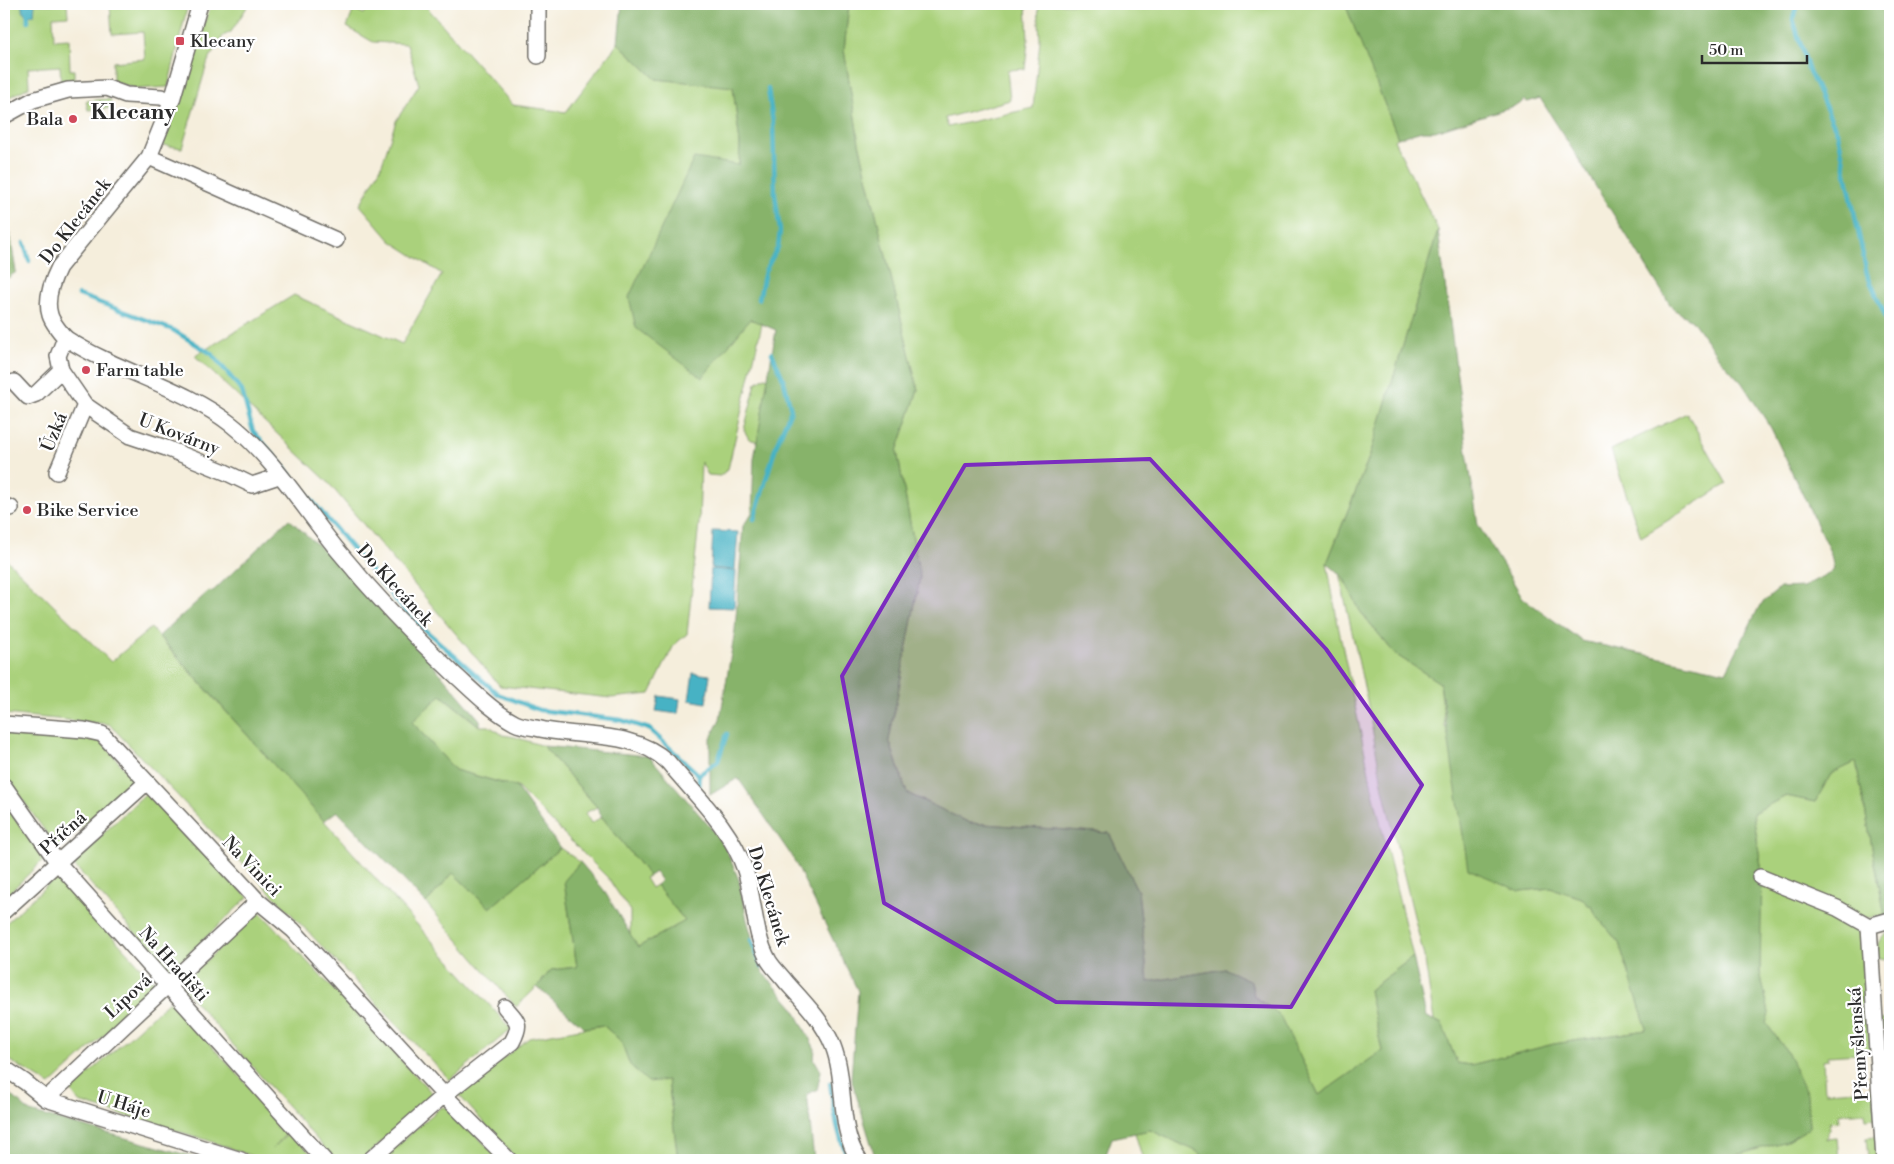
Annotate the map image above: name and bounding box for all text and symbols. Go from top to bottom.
place label: Klecany [190,30,255,53]
scale bar [1702,32,1806,64]
marker: Klecany [174,35,186,47]
text: 50 m [1709,41,1743,60]
district label: Klecany [91,99,176,126]
place label: Bala [26,108,64,131]
marker: Bala [67,113,79,125]
street label: Do Klecánek [35,172,117,269]
place label: Farm table [96,359,184,382]
marker: Farm table [80,364,92,376]
street label: Úzká [36,408,73,455]
street label: U Kovárny [135,408,223,461]
place label: Bike Service [36,499,139,522]
marker: Bike Service [21,504,33,516]
street label: Do Klecánek [352,539,439,632]
street label: Příčná [35,806,92,860]
street label: Na Vinici [217,831,286,901]
street label: Do Klecánek [743,844,795,950]
street label: Na Hradišti [134,922,214,1007]
street label: Lipová [100,968,157,1024]
street label: Přemyšlenská [1843,986,1874,1101]
street label: U Háje [94,1085,154,1124]

